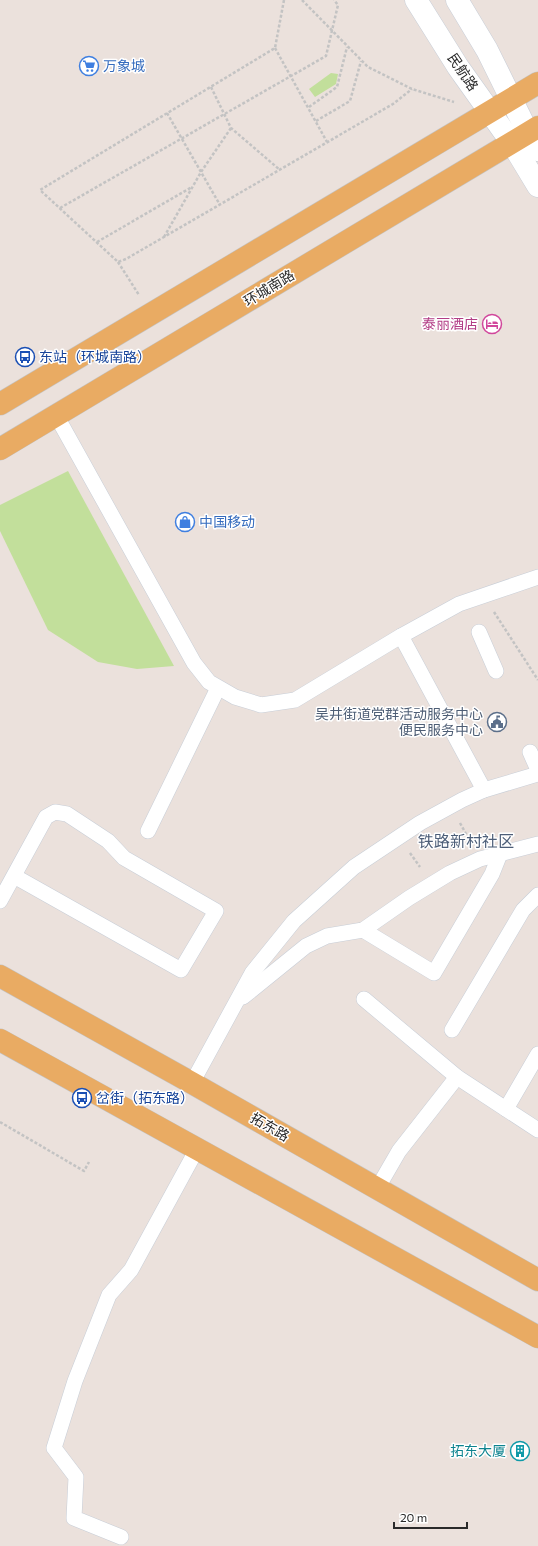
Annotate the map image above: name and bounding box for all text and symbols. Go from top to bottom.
street label: 民航路 [445,50,482,94]
supermarket icon: 万象城 [78,55,100,77]
place label: 万象城 [103,57,145,74]
street label: 环城南路 [240,266,297,309]
hotel icon: 泰丽酒店 [481,313,503,335]
place label: 泰丽酒店 [422,315,478,332]
bus stop icon: 东站（环城南路） [14,346,36,368]
place label: 东站（环城南路） [39,348,151,365]
shop icon: 中国移动 [174,511,196,533]
place label: 中国移动 [199,513,255,530]
place label: 吴井街道党群活动服务中心 便民服务中心 [315,705,483,738]
public building icon: 吴井街道党群活动服务中心 便民服务中心 [486,711,508,733]
district label: 铁路新村社区 [418,831,514,850]
bus stop icon: 岔街（拓东路） [71,1087,93,1109]
place label: 岔街（拓东路） [96,1089,194,1106]
street label: 拓东路 [248,1109,293,1144]
building icon: 拓东大厦 [509,1440,531,1462]
place label: 拓东大厦 [450,1442,506,1459]
scale bar [394,1504,467,1530]
text: 20 m [400,1510,427,1524]

